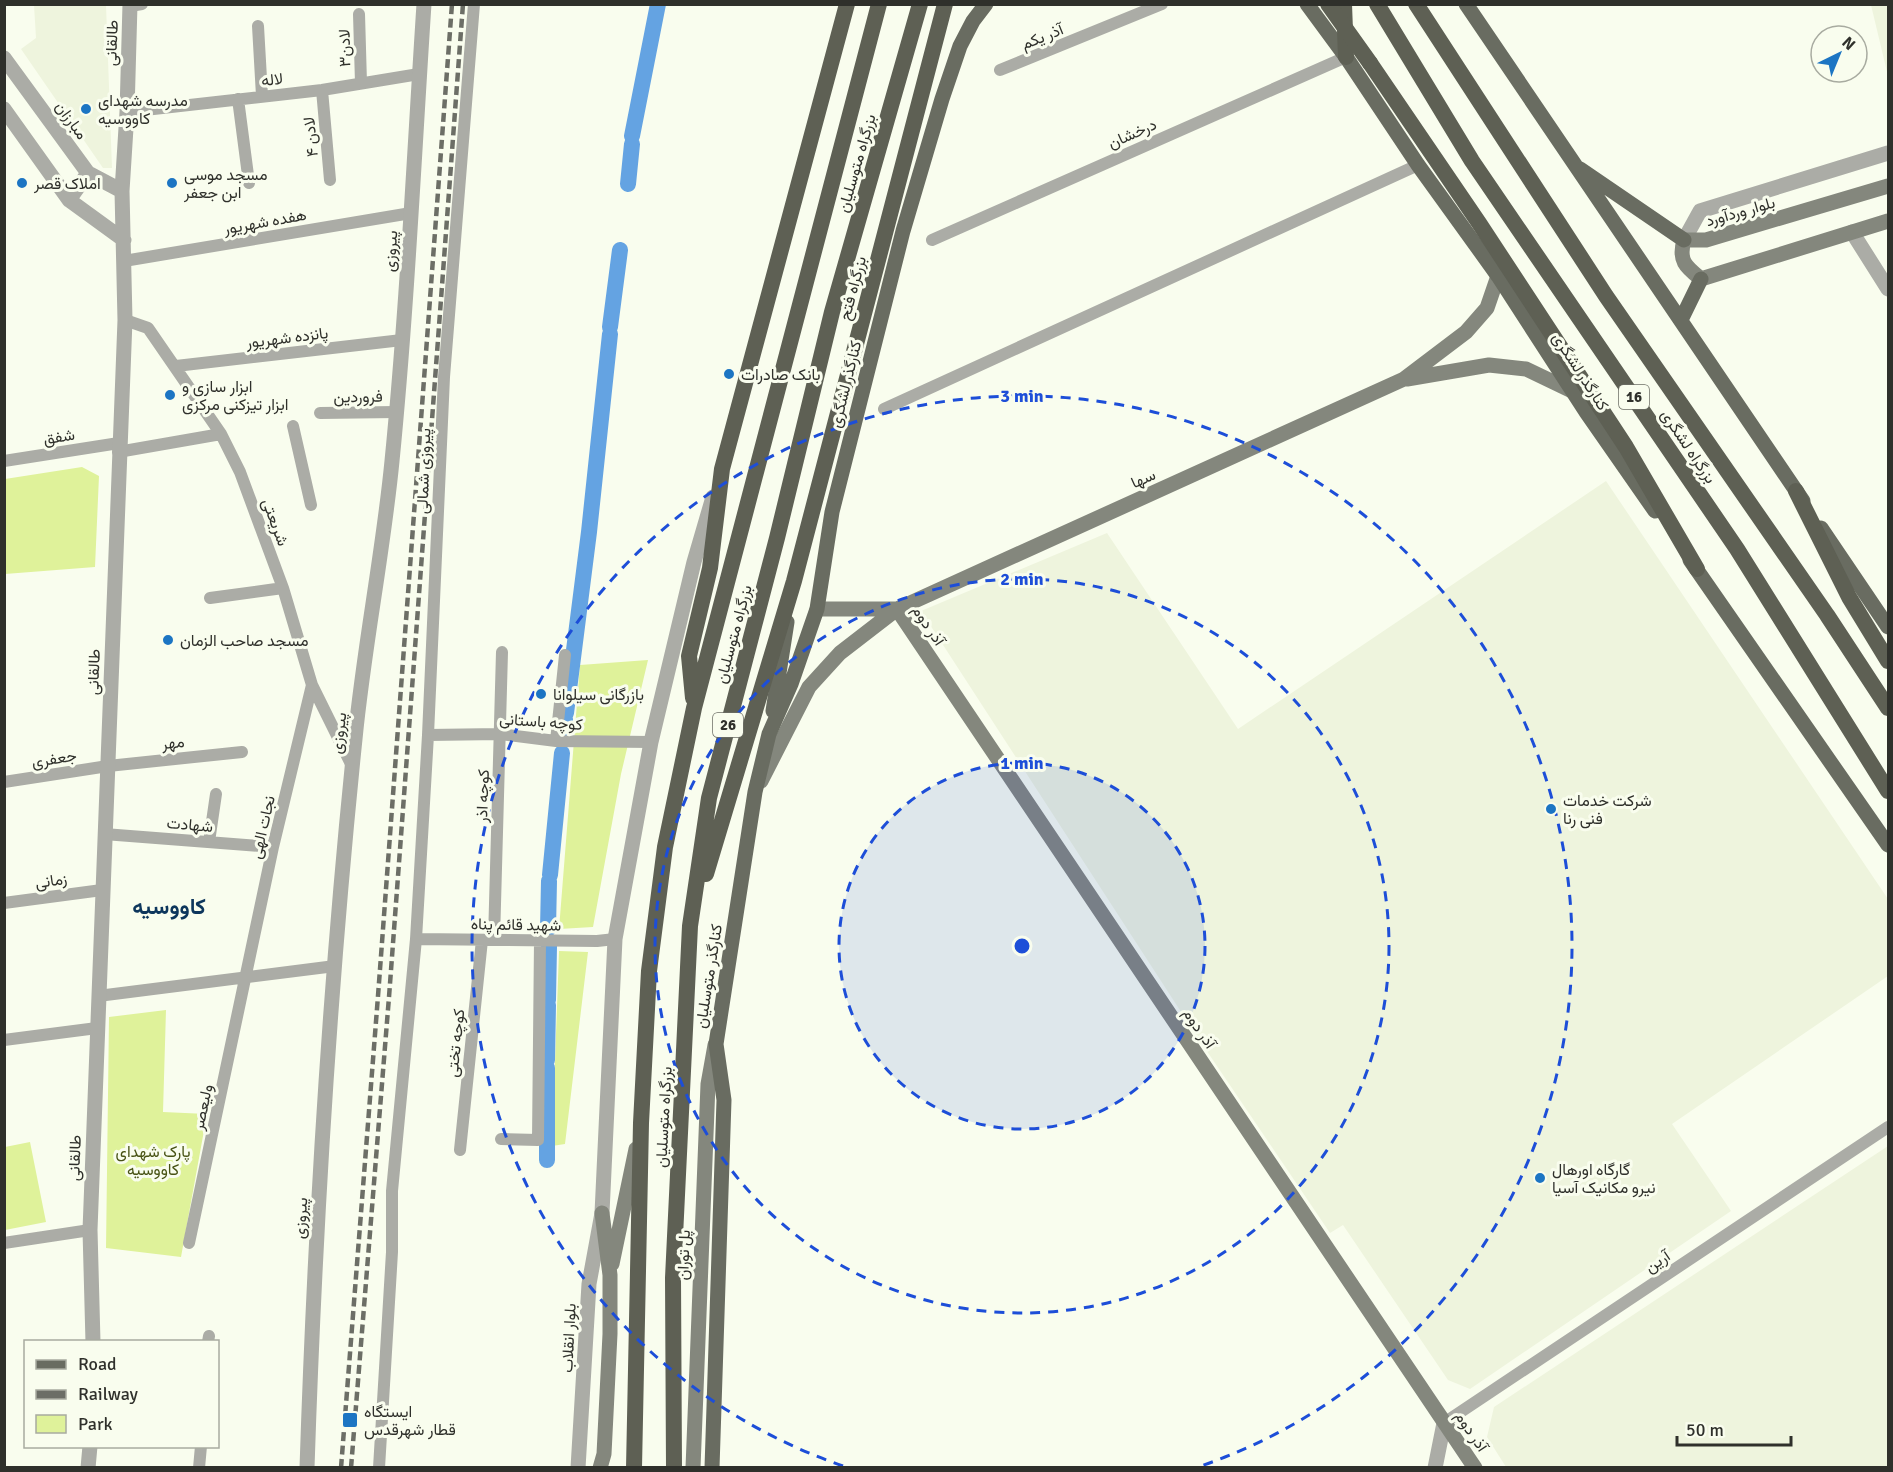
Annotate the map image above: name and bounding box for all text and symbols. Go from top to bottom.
street label: آذر یکم [1018,19,1068,54]
street label: طالقانی [101,20,123,67]
north arrow [1809,24,1869,84]
street label: لادن۳ [335,29,355,67]
text: N [1838,33,1859,55]
street label: لاله [260,69,284,91]
place label: مدرسه شهدای کاووسیه [98,91,188,129]
street label: مبارزان [51,98,92,144]
marker: مدرسه شهدای کاووسیه [79,102,93,116]
street label: بزرگراه متوسلیان [833,112,881,215]
street label: درخشان [1105,114,1160,153]
street label: لادن ۴ [299,116,323,158]
place label: مسجد موسی ابن جعفر [183,165,268,203]
place label: املاک قصر [33,174,101,194]
marker: املاک قصر [15,176,29,190]
marker: مسجد موسی ابن جعفر [165,176,179,190]
street label: بلوار وردآورد [1703,193,1777,231]
street label: هفده شهریور [221,205,308,239]
street label: پیروزی [380,230,403,273]
street label: بزرگراه فتح [835,254,872,323]
street label: پانزده شهریور [244,323,329,354]
street label: کنارگذر لشگری [1548,329,1613,414]
street label: کنارگذر لشگری [825,339,866,430]
place label: بانک صادرات [741,365,820,385]
marker: بانک صادرات [722,367,736,381]
place label: ابزار سازی و ابزار تیزکنی مرکزی [182,377,288,415]
text: 3 min [1000,385,1044,407]
road number: 16 [1619,385,1649,409]
street label: فروردین [333,387,383,407]
marker: ابزار سازی و ابزار تیزکنی مرکزی [163,388,177,402]
street label: بزرگراه لشگری [1656,406,1720,488]
street label: شفق [42,425,76,449]
street label: پیروزی شمالی [413,428,436,514]
street label: سها [1128,465,1159,493]
street label: شریعتی [257,496,293,549]
text: 2 min [1000,568,1044,590]
street label: بزرگراه متوسلیان [711,583,757,686]
street label: آذر دوم [907,601,950,651]
place label: مسجد صاحب الزمان [180,631,308,651]
marker: مسجد صاحب الزمان [161,633,175,647]
street label: طالقانی [83,649,105,696]
place label: بازرگانی سیلوانا [553,685,644,705]
marker: بازرگانی سیلوانا [534,687,548,701]
street label: کوچه باستانی [498,709,583,736]
street label: پیروزی [327,711,352,755]
road number: 26 [713,713,743,737]
street label: مهر [160,732,185,754]
street label: جعفری [30,746,78,772]
text: 1 min [1000,752,1044,774]
street label: کوچه اذر [472,769,495,824]
place label: شرکت خدمات فنی رنا [1563,791,1652,829]
street label: نجات الهی [246,794,280,861]
marker: شرکت خدمات فنی رنا [1544,802,1558,816]
street label: شهادت [166,813,214,837]
street label: زمانی [34,869,68,893]
district label: کاووسیه [132,893,206,920]
street label: شهید قائم پناه [471,914,561,937]
street label: کنارگذر متوسلیان [691,923,727,1030]
centre of rings [1012,936,1032,956]
street label: آذر دوم [1178,1004,1221,1054]
street label: کوچه تختی [442,1008,471,1078]
street label: بزرگراه متوسلیان [651,1066,677,1168]
street label: ولیعصر [188,1082,218,1133]
street label: طالقانی [64,1135,86,1182]
park label: پارک شهدای کاووسیه [116,1142,190,1180]
place label: گارگاه اورهال نیرو مکانیک آسیا [1552,1160,1656,1198]
marker: گارگاه اورهال نیرو مکانیک آسیا [1533,1171,1547,1185]
street label: پیروزی [290,1197,313,1240]
street label: پل توران [673,1229,696,1281]
street label: آرین [1641,1245,1675,1277]
street label: بلوار انقلاب [557,1303,581,1373]
legend [24,1340,219,1448]
text: Road [78,1353,117,1375]
text: Railway [78,1383,139,1405]
place label: ایستگاه قطار شهرقدس [364,1402,456,1440]
street label: آذر دوم [1450,1407,1493,1457]
scale bar [1677,1409,1791,1447]
marker: ایستگاه قطار شهرقدس [341,1411,359,1429]
text: Park [78,1413,113,1435]
text: 50 m [1686,1419,1724,1441]

